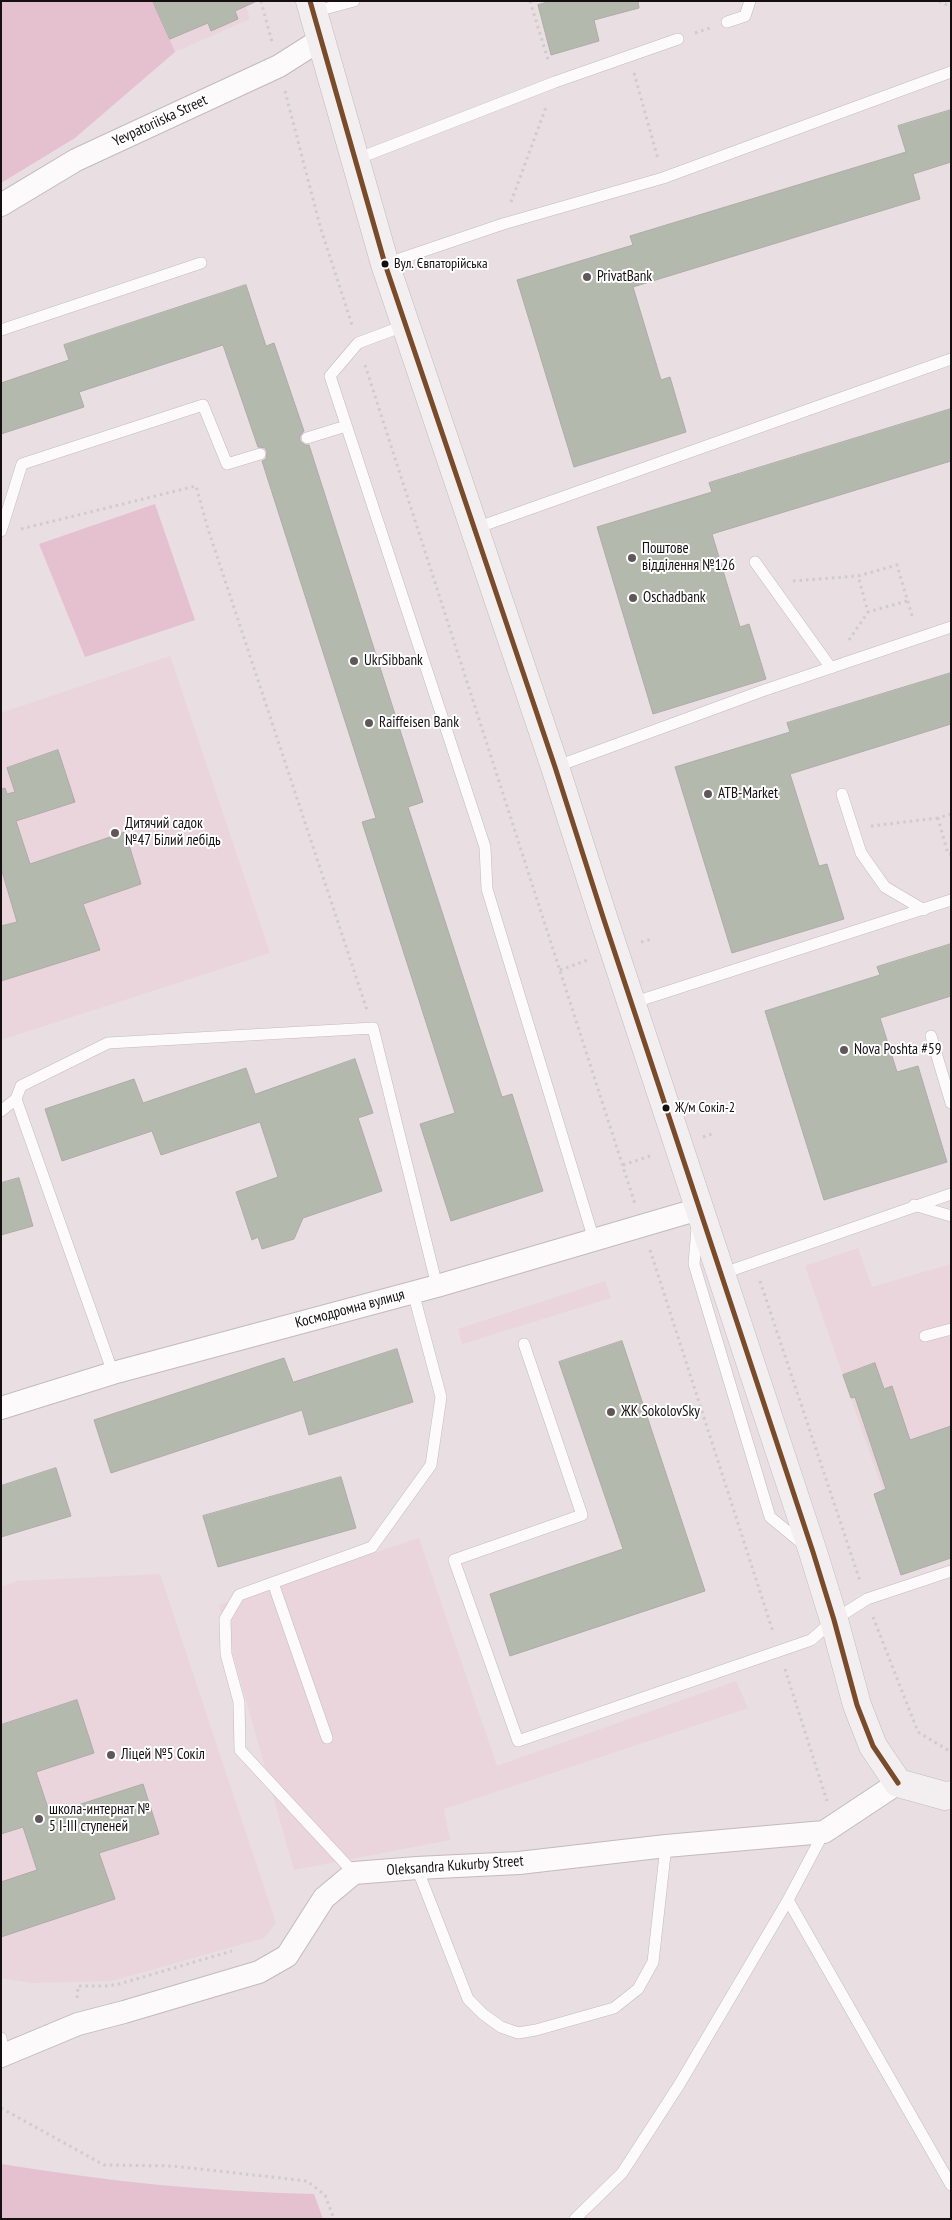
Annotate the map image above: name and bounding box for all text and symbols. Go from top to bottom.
street label: Yevpatoriiska Street [110,91,210,151]
place label: Вул. Євпаторійська [394,256,488,272]
marker: Вул. Євпаторійська [380,259,390,269]
place label: PrivatBank [597,268,652,286]
marker: PrivatBank [581,271,593,283]
place label: Поштове відділення №126 [642,540,735,575]
marker: Поштове відділення №126 [626,552,638,564]
place label: Oschadbank [643,589,706,607]
marker: Oschadbank [627,592,639,604]
place label: UkrSibbank [364,652,423,670]
marker: UkrSibbank [348,655,360,667]
place label: Raiffeisen Bank [379,714,459,732]
marker: Raiffeisen Bank [363,717,375,729]
place label: ATB-Market [718,785,778,803]
marker: ATB-Market [702,788,714,800]
place label: Дитячий садок №47 Білий лебідь [125,815,221,850]
marker: Дитячий садок №47 Білий лебідь [109,827,121,839]
place label: Nova Poshta #59 [854,1041,941,1059]
marker: Nova Poshta #59 [838,1044,850,1056]
place label: Ж/м Сокіл-2 [675,1100,735,1116]
marker: Ж/м Сокіл-2 [661,1103,671,1113]
street label: Космодромна вулиця [293,1286,407,1332]
place label: ЖК SokolovSky [621,1403,700,1421]
marker: ЖК SokolovSky [605,1406,617,1418]
place label: Ліцей №5 Сокіл [121,1746,205,1764]
marker: Ліцей №5 Сокіл [105,1749,117,1761]
place label: школа-интернат № 5 I-III ступеней [49,1801,150,1836]
marker: школа-интернат № 5 I-III ступеней [33,1813,45,1825]
street label: Oleksandra Kukurby Street [386,1852,524,1880]

